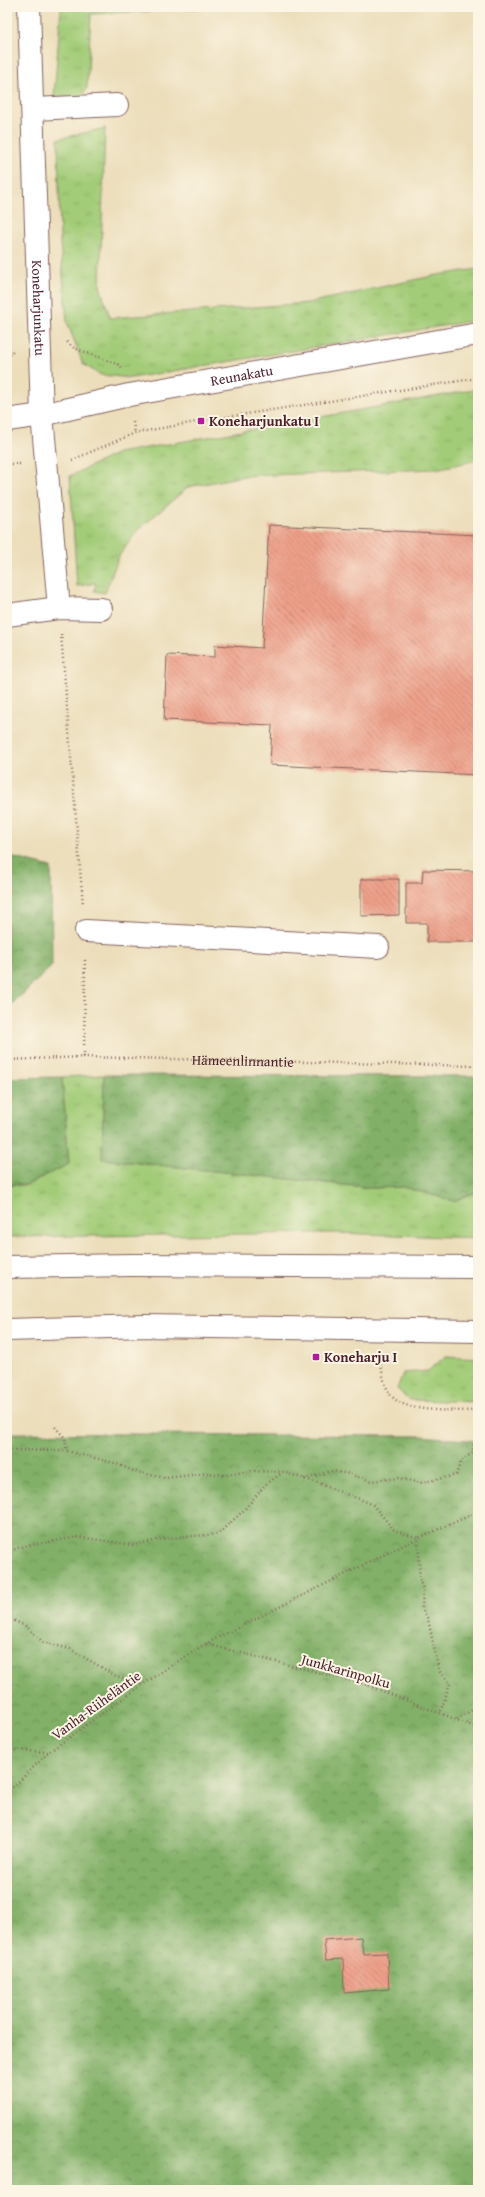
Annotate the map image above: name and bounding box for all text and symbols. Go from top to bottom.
street label: Koneharjunkatu [27,260,50,356]
street label: Reunakatu [209,360,275,391]
place label: Koneharjunkatu I [209,411,319,431]
marker: Koneharjunkatu I [196,416,206,426]
street label: Hämeenlinnantie [192,1049,295,1072]
place label: Koneharju I [324,1347,398,1367]
marker: Koneharju I [311,1352,321,1362]
street label: Junkkarinpolku [297,1648,393,1693]
street label: Vanha-Riiheläntie [47,1665,145,1744]

